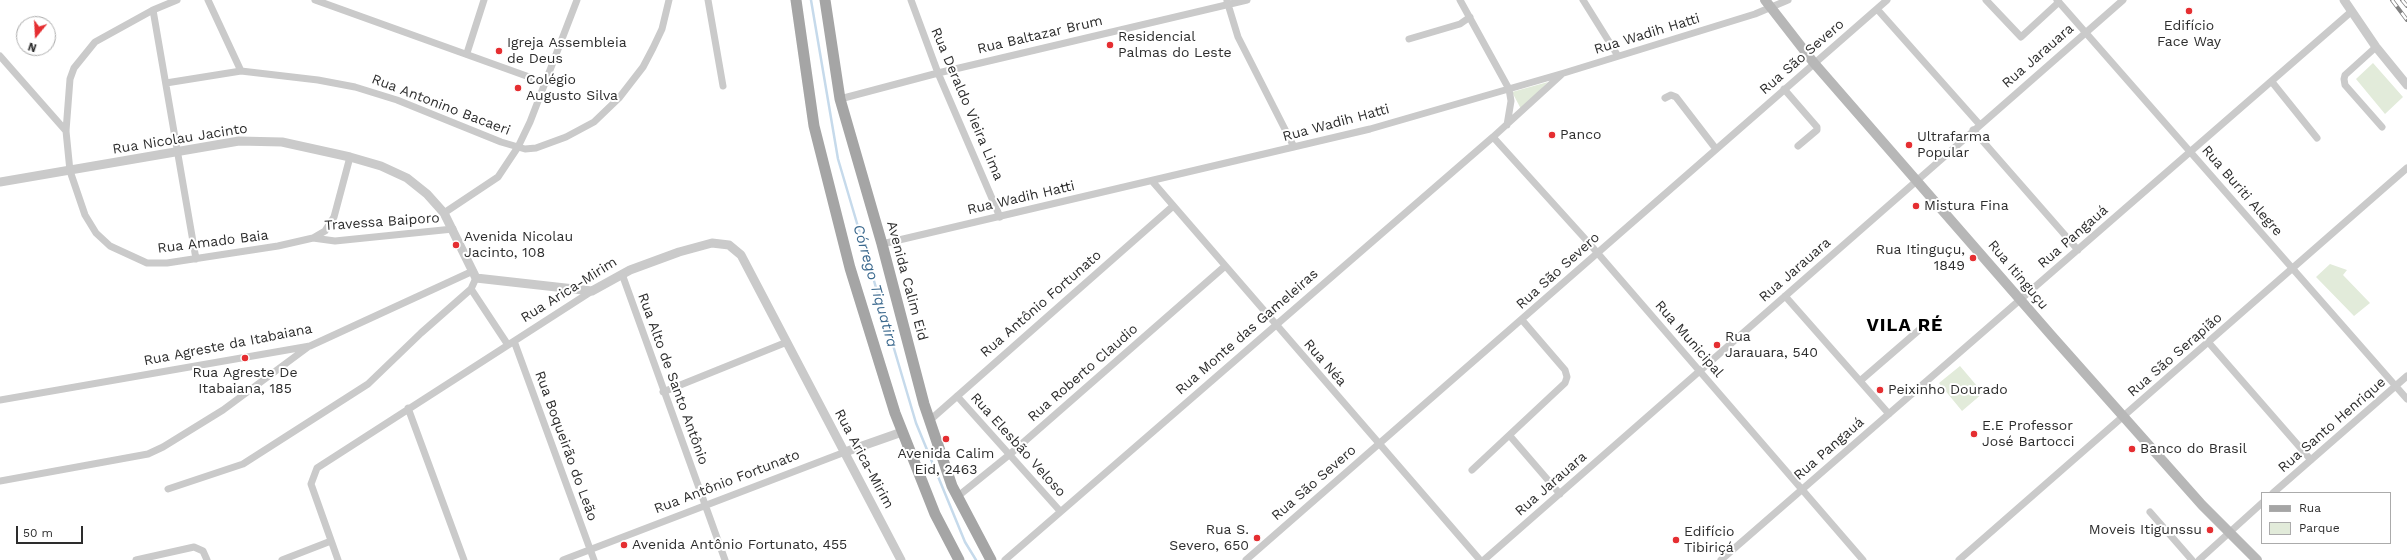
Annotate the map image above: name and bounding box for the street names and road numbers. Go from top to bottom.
street label: Rua Wadih Hatti [1592,10,1702,58]
street label: Rua Baltazar Brum [976,12,1104,58]
street label: Rua São Severo [1756,16,1848,98]
street label: Rua Jarauara [1999,20,2077,92]
street label: Rua Deraldo Vieira Lima [927,25,1007,183]
street label: Rua Antonino Bacaeri [369,71,513,139]
street label: Rua Wadih Hatti [1281,101,1391,145]
street label: Rua Nicolau Jacinto [111,120,249,158]
street label: Rua Buriti Alegre [2198,142,2286,240]
street label: Rua Wadih Hatti [966,177,1076,219]
street label: Rua Pangauá [2034,202,2112,272]
street label: Travessa Baiporo [324,210,440,234]
street label: Avenida Calim Eid [883,219,931,343]
street label: Rua Amado Baia [157,227,269,257]
street label: Rua São Severo [1513,229,1603,313]
street label: Rua Jarauara [1756,234,1834,306]
street label: Rua Itinguçu [1984,237,2052,313]
street label: Rua Antônio Fortunato [977,247,1105,361]
street label: Rua Arica-Mirim [518,254,620,326]
street label: Rua Monte das Gameleiras [1172,266,1322,398]
street label: Rua Alto de Santo Antônio [634,291,712,467]
street label: Rua Municipal [1651,297,1727,381]
street label: Rua São Serapião [2124,309,2226,401]
street label: Rua Agreste da Itabaiana [142,320,314,370]
street label: Rua Roberto Claudio [1024,321,1142,425]
street label: Rua Néa [1300,336,1350,390]
street label: Rua Boqueirão do Leão [531,369,601,523]
street label: Rua Santo Henrique [2275,374,2389,476]
street label: Rua Elesbão Veloso [967,390,1069,500]
street label: Rua Arica-Mirim [831,406,897,512]
street label: Rua Pangauá [1790,414,1868,484]
street label: Rua São Severo [1268,442,1360,524]
street label: Rua Antônio Fortunato [652,446,802,518]
street label: Rua Jarauara [1512,448,1590,520]

